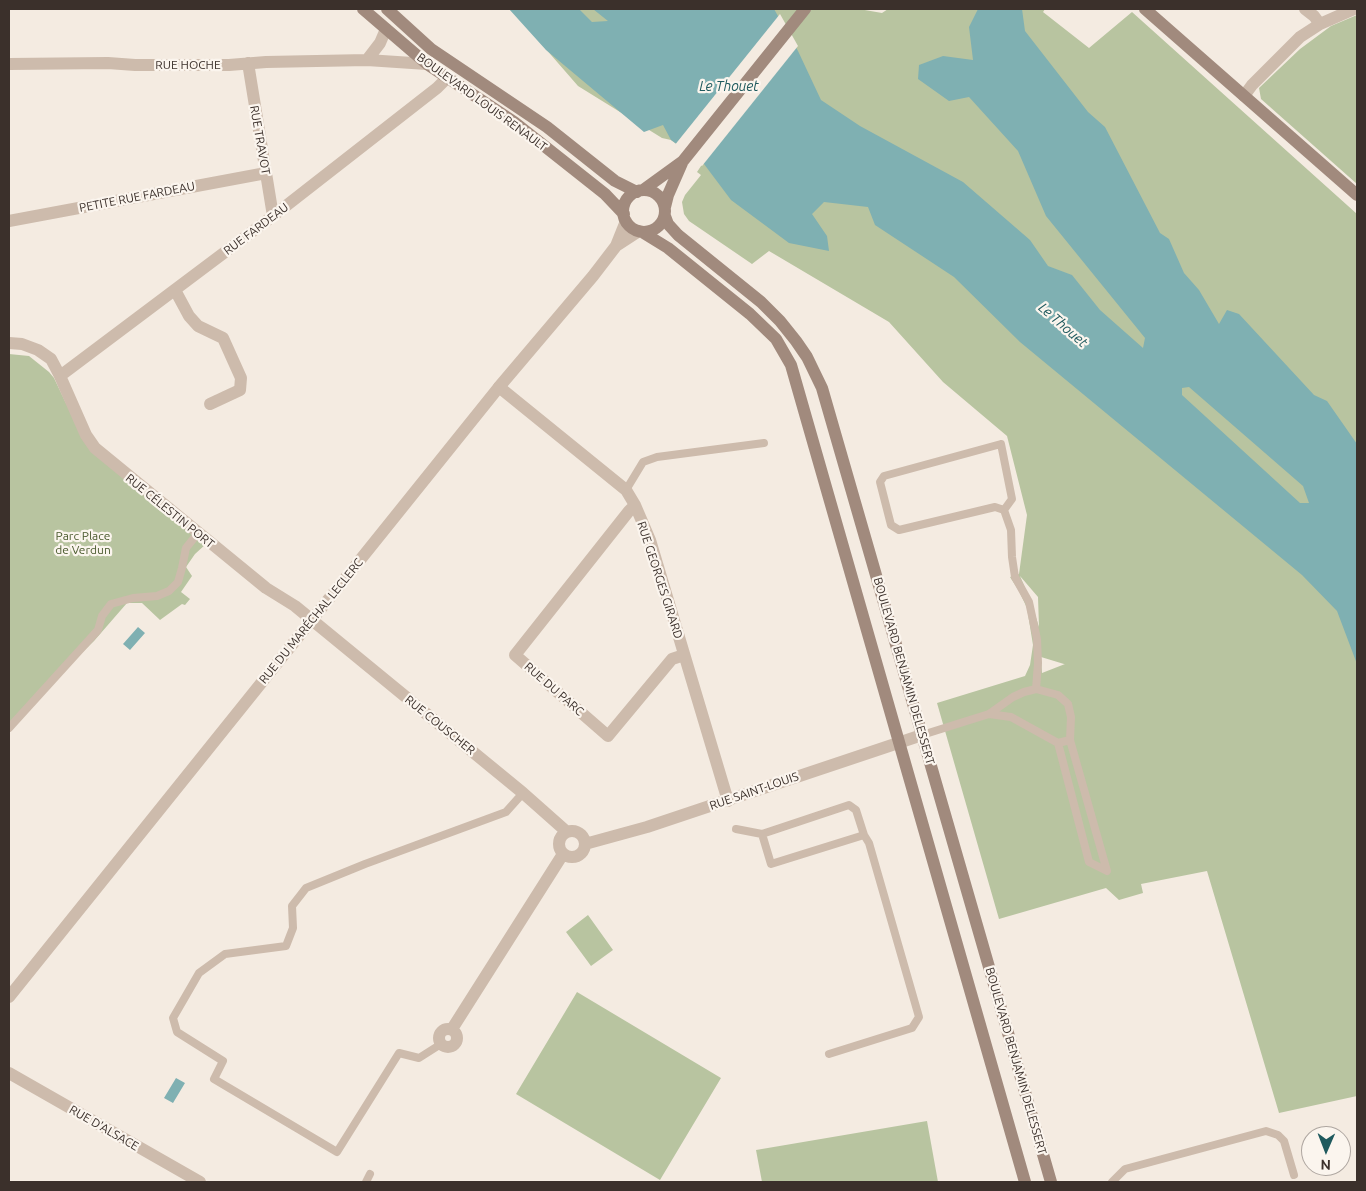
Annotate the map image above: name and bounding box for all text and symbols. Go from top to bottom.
street label: BOULEVARD LOUIS RENAULT [414,50,550,154]
street label: RUE HOCHE [155,58,221,72]
water label: Le Thouet [699,78,759,94]
street label: RUE TRAVOT [247,104,273,176]
street label: PETITE RUE FARDEAU [78,179,196,215]
street label: RUE FARDEAU [221,200,291,258]
water label: Le Thouet [1035,299,1091,351]
street label: RUE CÉLESTIN PORT [123,471,217,551]
street label: RUE GEORGES GIRARD [634,519,686,641]
park label: Parc Place de Verdun [55,529,111,557]
street label: RUE DU MARÉCHAL LECLERC [256,556,366,686]
street label: BOULEVARD BENJAMIN DELESSERT [870,576,938,766]
street label: RUE DU PARC [521,659,587,719]
street label: RUE COUSCHER [402,692,478,758]
street label: RUE SAINT-LOUIS [708,769,800,813]
street label: BOULEVARD BENJAMIN DELESSERT [982,966,1050,1156]
street label: RUE D'ALSACE [67,1102,141,1154]
north arrow [1301,1126,1351,1176]
text: N [1320,1157,1331,1173]

